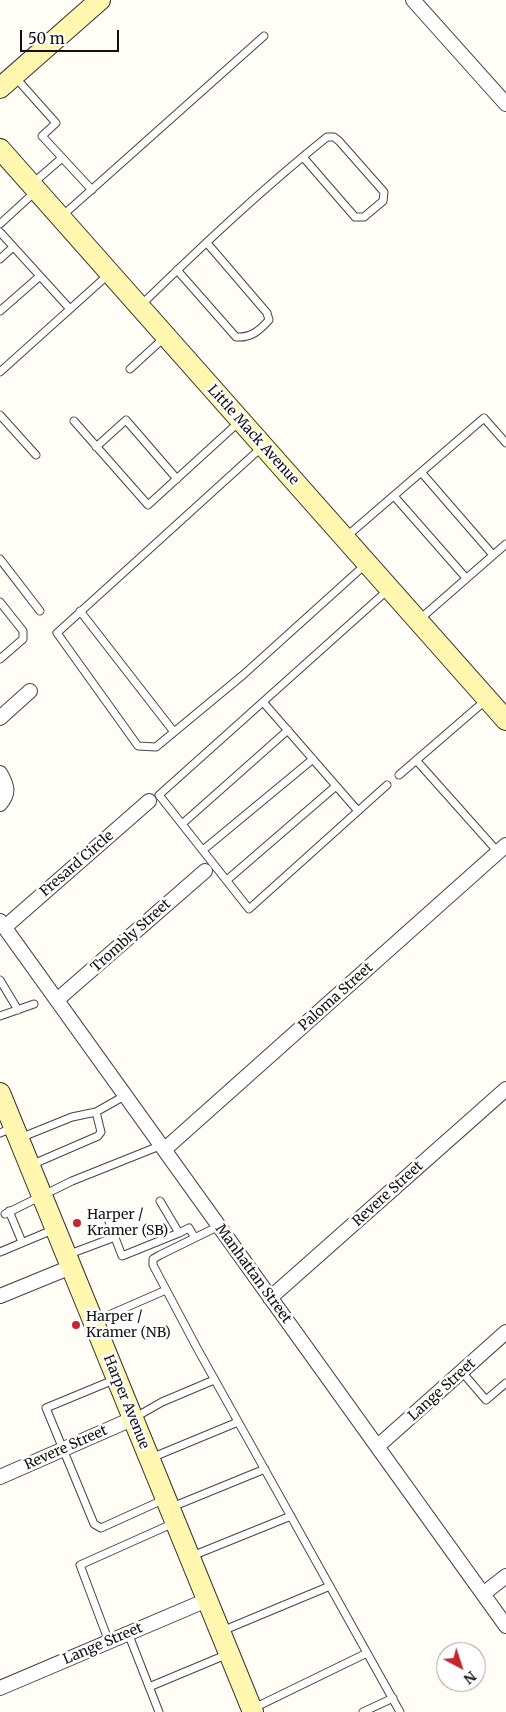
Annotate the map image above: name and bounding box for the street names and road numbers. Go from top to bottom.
street label: Little Mack Avenue [204,382,302,488]
street label: Fresard Circle [37,828,117,900]
street label: Trombly Street [88,896,174,976]
street label: Paloma Street [296,959,376,1035]
street label: Revere Street [349,1158,427,1230]
street label: Manhattan Street [211,1221,295,1327]
street label: Harper Avenue [99,1352,153,1452]
street label: Lange Street [405,1355,479,1425]
street label: Revere Street [22,1422,110,1474]
street label: Lange Street [61,1620,145,1668]

